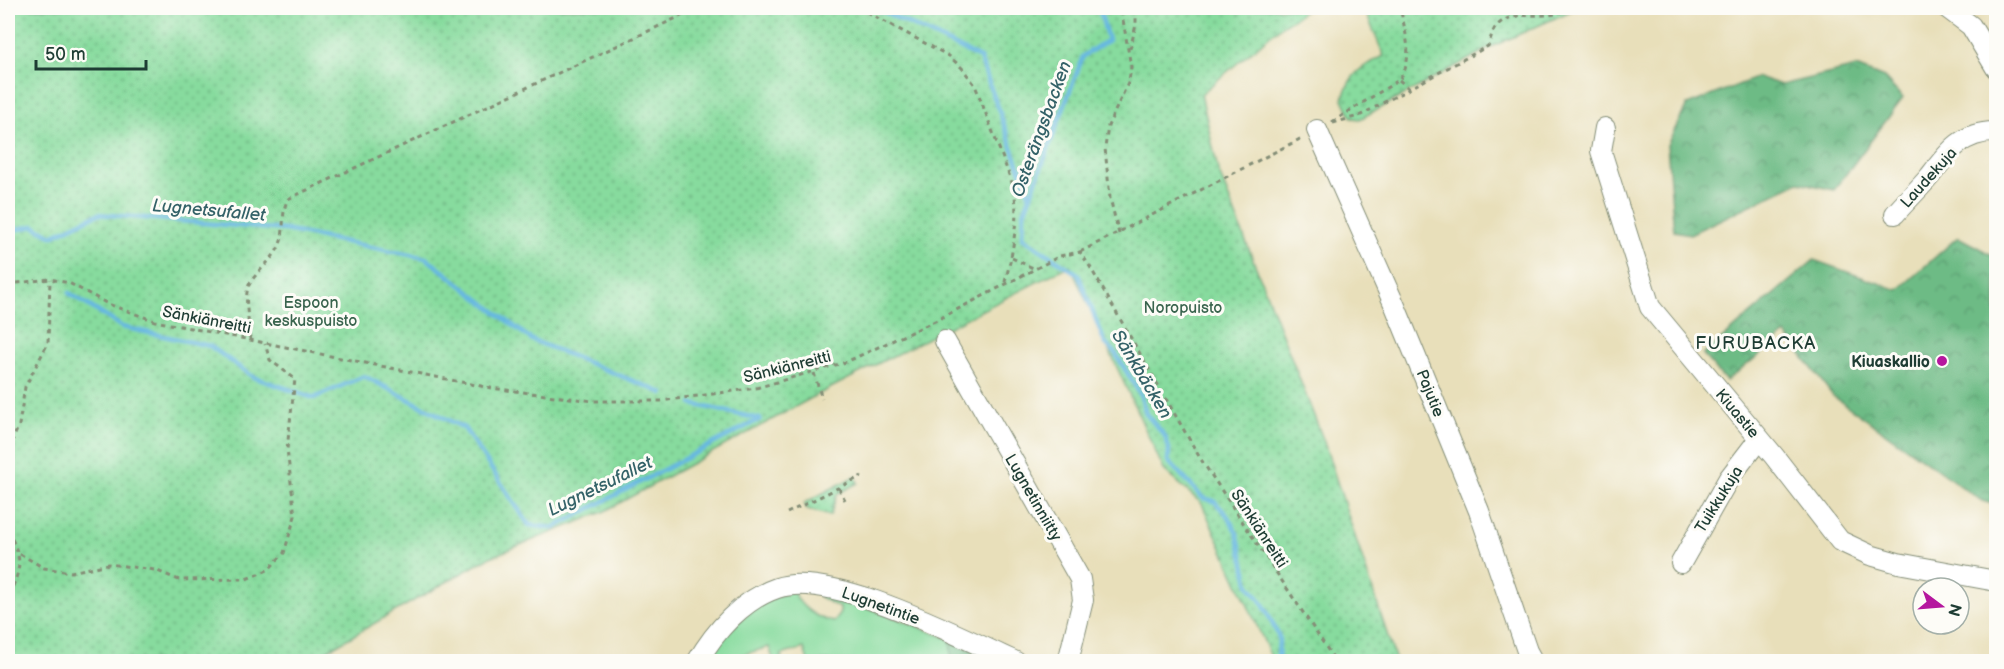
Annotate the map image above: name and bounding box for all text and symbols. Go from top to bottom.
scale bar [36,33,146,71]
text: 50 m [45,44,86,65]
water label: Osterängsbacken [1007,58,1076,200]
street label: Laudekuja [1897,144,1961,212]
water label: Lugnetsufallet [151,195,267,226]
park label: Espoon keskuspuisto [265,294,357,331]
park label: Noropuisto [1144,299,1222,318]
street label: Sänkiänreitti [161,303,253,338]
water label: Sänkbäcken [1107,326,1176,422]
district label: FURUBACKA [1695,333,1817,354]
street label: Sänkiänreitti [742,347,833,388]
place label: Kiuaskallio [1851,353,1930,372]
marker: Kiuaskallio [1935,354,1949,368]
street label: Pajutie [1412,367,1448,420]
street label: Kiuastie [1711,386,1763,443]
street label: Lugnetinniitty [1000,451,1066,545]
water label: Lugnetsufallet [545,452,656,521]
street label: Tuikkukuja [1691,463,1747,537]
street label: Sänkiänreitti [1226,486,1291,572]
north arrow [1911,576,1971,636]
street label: Lugnetintie [839,584,923,629]
text: N [1943,601,1965,618]

